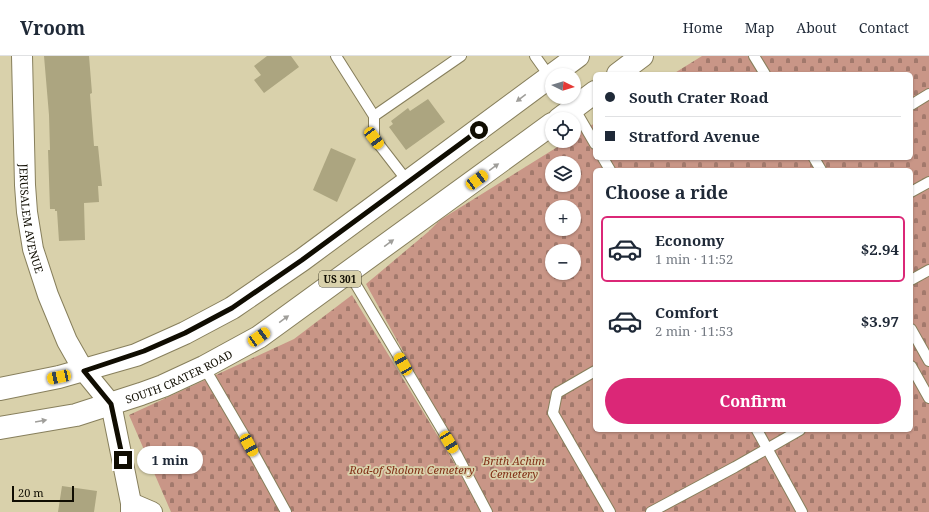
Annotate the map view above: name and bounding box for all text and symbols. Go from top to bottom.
text: Vroom [20,15,85,41]
text: Home [683,18,723,37]
text: Map [745,18,774,37]
text: About [796,18,837,37]
text: Contact [859,18,909,37]
north arrow [545,68,581,104]
map controls [545,68,581,280]
text: South Crater Road [629,87,769,107]
one-way arrow [515,94,526,102]
button: locate [545,112,581,148]
route start [470,121,488,139]
car [362,125,386,151]
text: Stratford Avenue [629,126,760,146]
button: layers [545,156,581,192]
one-way arrow [489,162,500,171]
street label: JERUSALEM AVENUE [17,163,48,275]
car [464,168,490,192]
text: Choose a ride [605,180,728,204]
button: + [545,200,581,236]
text: Economy [655,230,724,250]
icon: car [607,231,643,267]
one-way arrow [384,239,395,247]
text: $2.94 [861,239,899,259]
button: − [545,244,581,280]
text: 1 min · 11:52 [655,250,733,268]
road number: US 301 [319,271,361,287]
text: Comfort [655,302,718,322]
icon: car [607,303,643,339]
text: $3.97 [861,311,899,331]
one-way arrow [279,315,289,323]
text: 2 min · 11:53 [655,322,733,340]
car [246,325,272,349]
street label: SOUTH CRATER ROAD [123,346,235,406]
car [392,351,414,377]
car [46,369,72,385]
button: Confirm [605,378,901,424]
one-way arrow [35,417,47,423]
car [438,429,460,455]
car [238,432,260,458]
callout: 1 min [137,446,203,474]
route end [114,451,132,469]
text: 1 min [152,451,188,469]
park label: Brith Achim Cemetery [482,453,545,481]
park label: Rod-of Sholom Cemetery [348,462,475,477]
scale bar [12,484,74,503]
text: 20 m [18,485,44,500]

